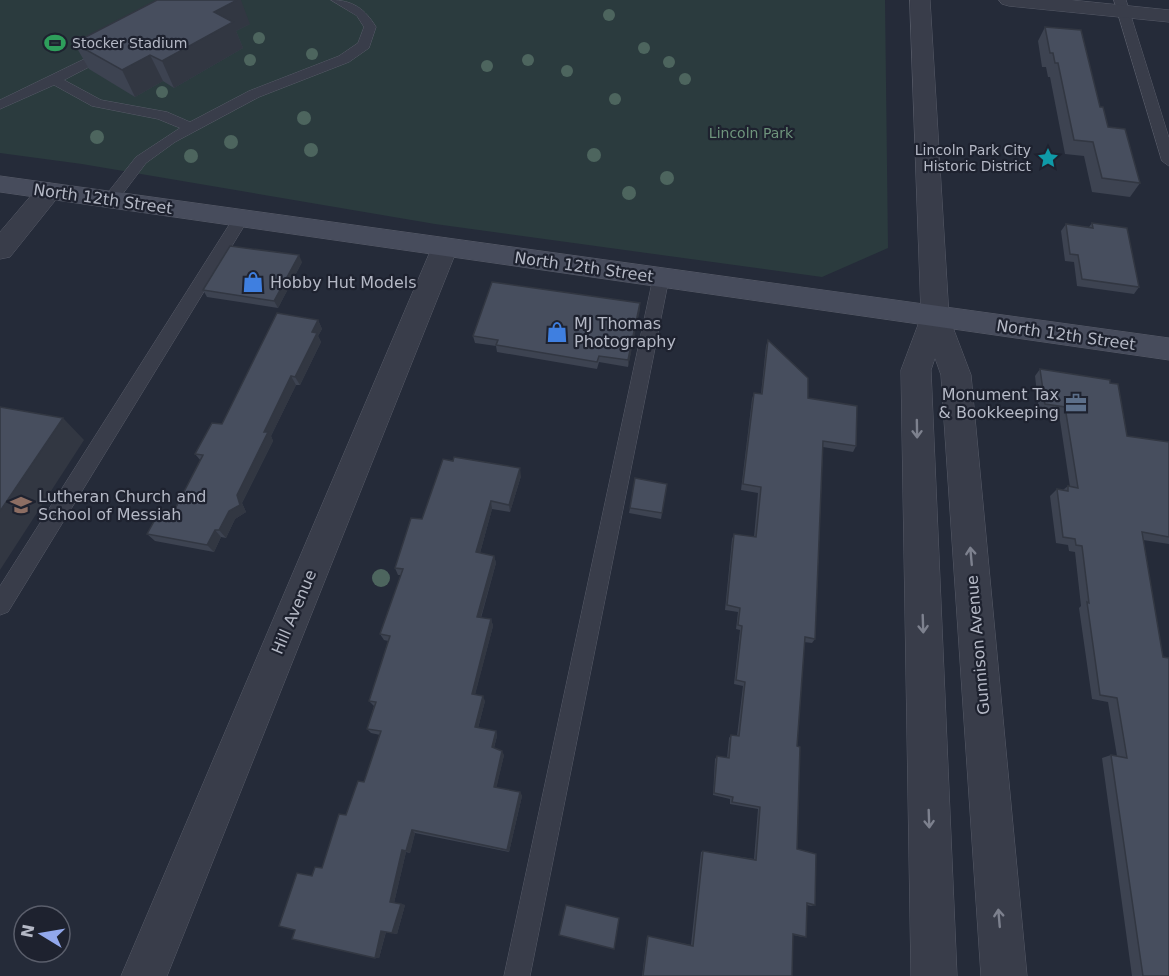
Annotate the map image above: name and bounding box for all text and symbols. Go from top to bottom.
sports icon: Stocker Stadium [43,31,67,55]
place label: Stocker Stadium [72,35,187,51]
park label: Lincoln Park [709,125,794,141]
place label: Lincoln Park City Historic District [915,142,1032,174]
place icon: Lincoln Park City Historic District [1036,146,1060,170]
street label: North 12th Street [32,180,174,218]
street label: North 12th Street [513,248,655,286]
shop icon: Hobby Hut Models [241,270,265,294]
place label: Hobby Hut Models [270,273,417,292]
place label: MJ Thomas Photography [574,314,676,351]
street label: North 12th Street [995,316,1137,354]
shop icon: MJ Thomas Photography [545,320,569,344]
place label: Monument Tax & Bookkeeping [938,385,1059,422]
office icon: Monument Tax & Bookkeeping [1064,391,1088,415]
one-way arrow [912,418,923,438]
place label: Lutheran Church and School of Messiah [38,487,206,524]
school or university icon: Lutheran Church and School of Messiah [9,493,33,517]
one-way arrow [965,546,976,566]
street label: Hill Avenue [268,567,320,657]
street label: Gunnison Avenue [962,574,994,716]
one-way arrow [918,613,929,633]
one-way arrow [923,808,935,828]
north arrow [12,904,72,964]
one-way arrow [993,908,1004,928]
text: N [17,923,38,940]

